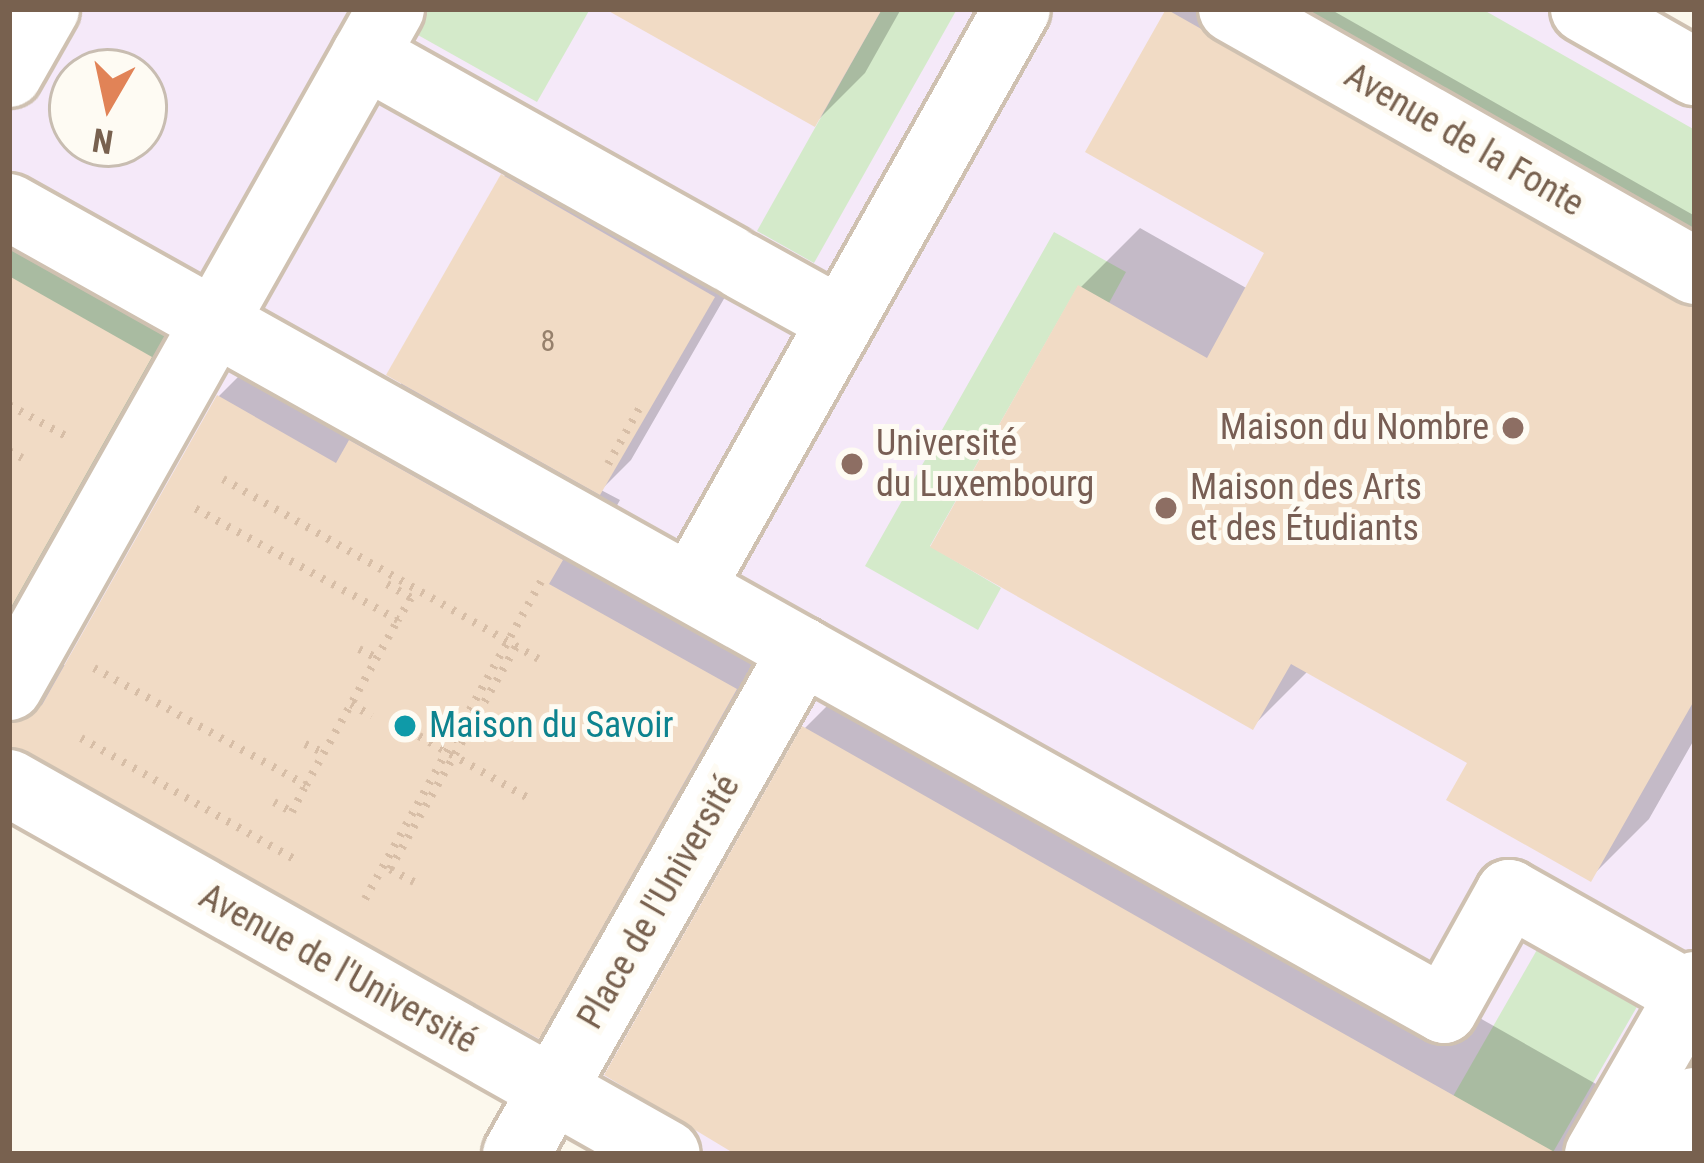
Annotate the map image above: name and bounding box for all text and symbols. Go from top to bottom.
north arrow [48,48,168,168]
street label: Avenue de la Fonte [1337,54,1591,226]
text: N [90,120,116,162]
house number: 8 [541,323,555,359]
place label: Maison du Nombre [1220,406,1489,450]
marker: Maison du Nombre [1500,415,1526,441]
place label: Université du Luxembourg [876,421,1094,506]
marker: Université du Luxembourg [839,451,865,477]
place label: Maison des Arts et des Étudiants [1190,465,1422,550]
marker: Maison des Arts et des Étudiants [1153,495,1179,521]
place label: Maison du Savoir [429,704,673,748]
marker: Maison du Savoir [392,713,418,739]
street label: Place de l'Université [569,767,749,1037]
street label: Avenue de l'Université [192,875,484,1063]

